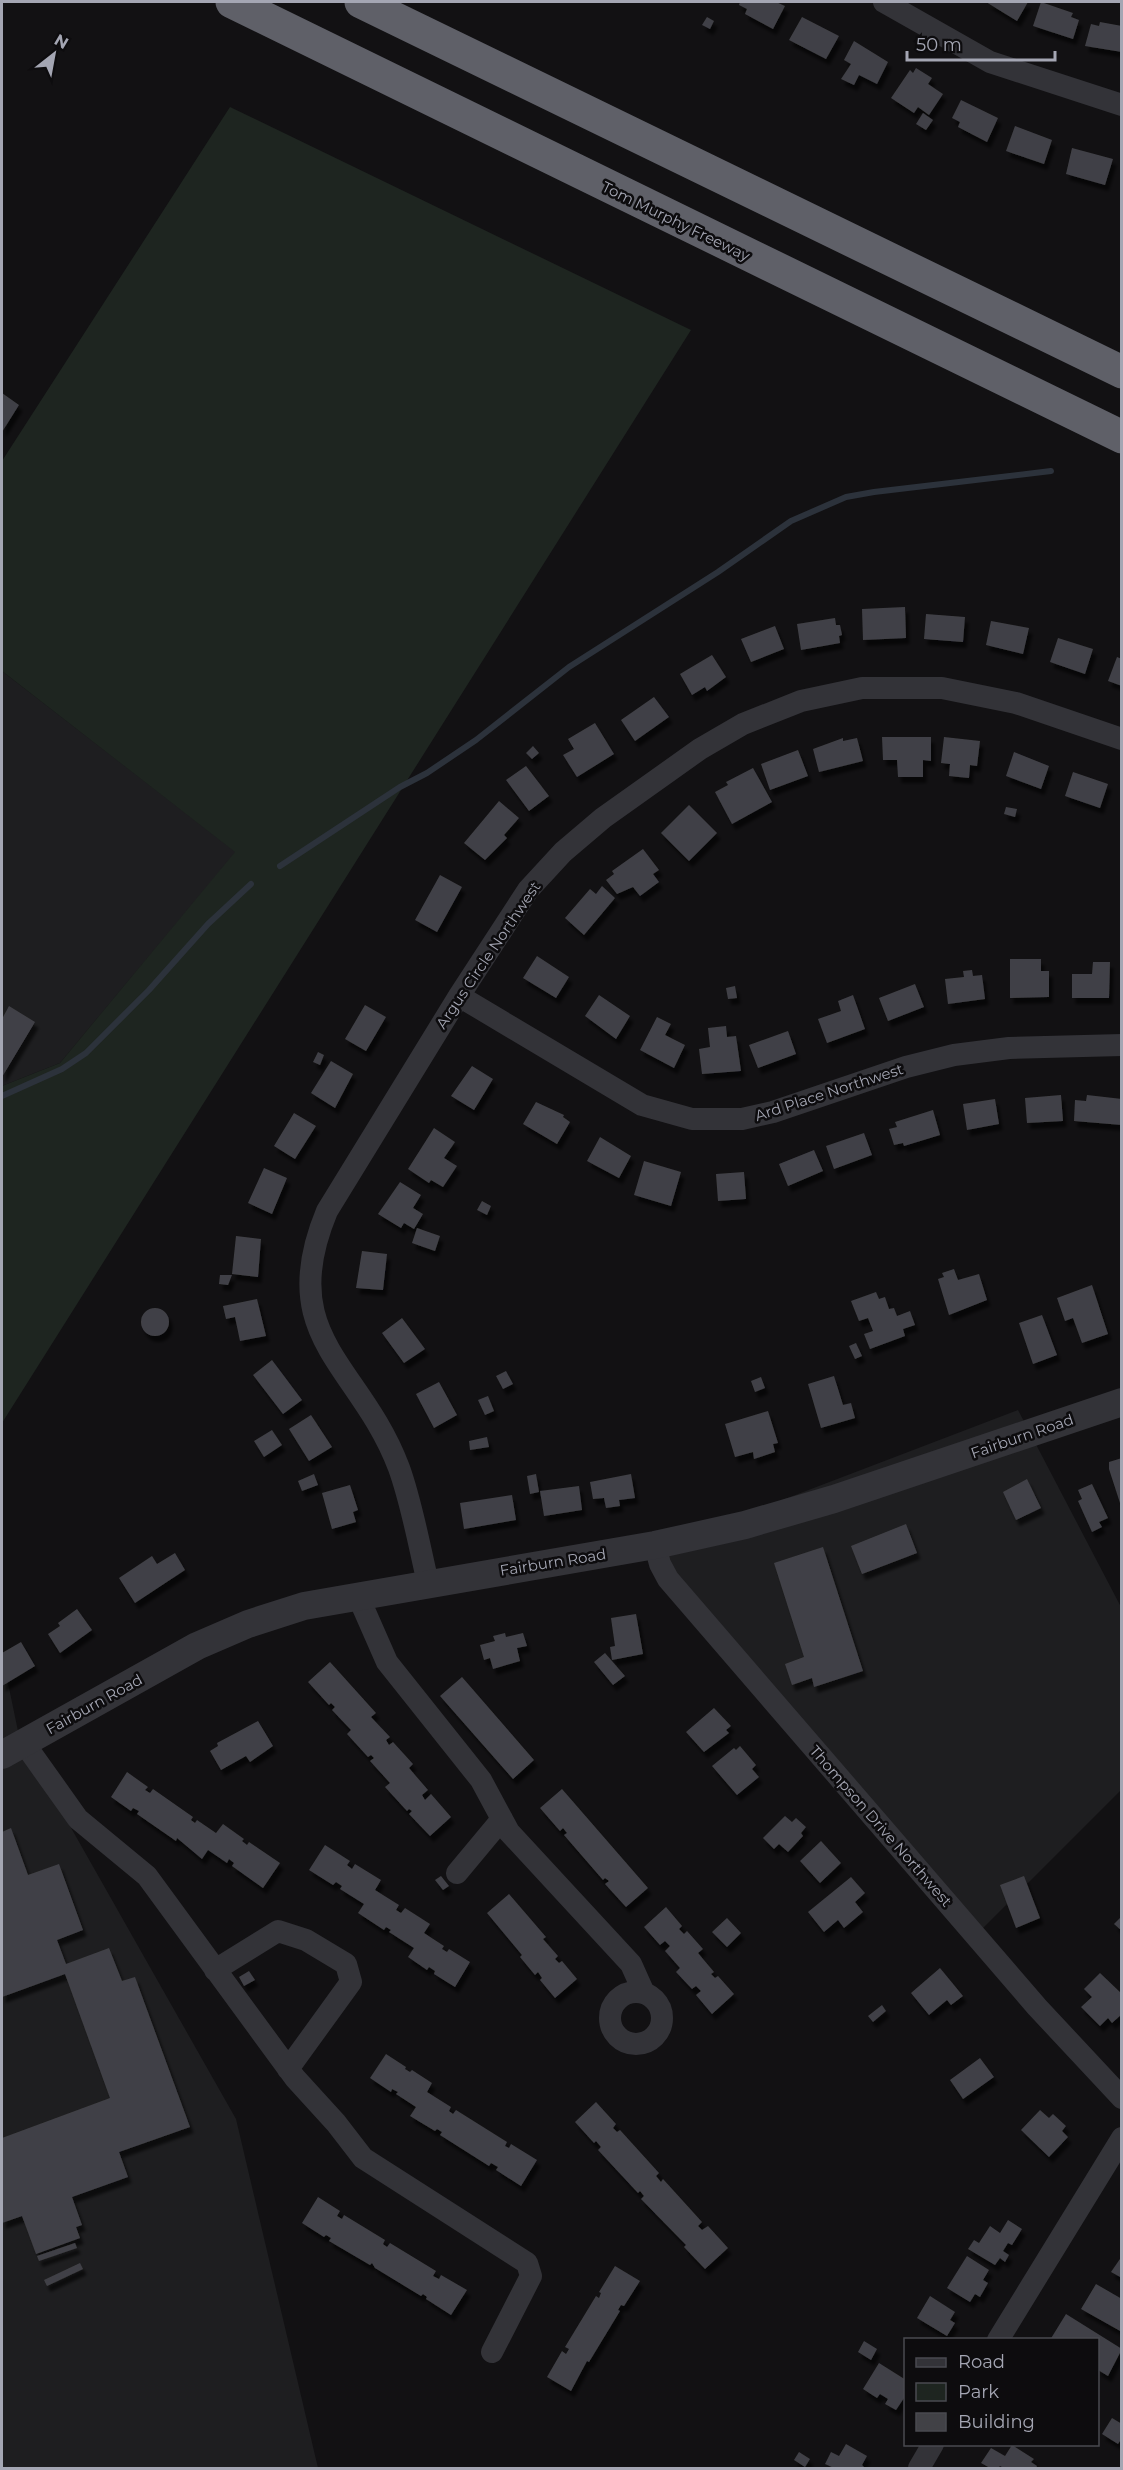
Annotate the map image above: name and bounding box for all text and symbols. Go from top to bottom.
north arrow [24,24,84,84]
scale bar [907,24,1056,62]
text: N [51,30,72,53]
text: 50 m [916,34,962,56]
street label: Tom Murphy Freeway [599,177,754,265]
street label: Argus Circle Northwest [432,878,544,1032]
street label: Ard Place Northwest [752,1059,906,1125]
street label: Fairburn Road [968,1410,1076,1462]
street label: Fairburn Road [498,1544,608,1580]
street label: Fairburn Road [42,1670,146,1738]
street label: Thompson Drive Northwest [806,1741,956,1911]
legend [904,2338,1099,2446]
text: Road [958,2351,1005,2373]
text: Park [958,2381,999,2403]
text: Building [958,2411,1035,2433]

